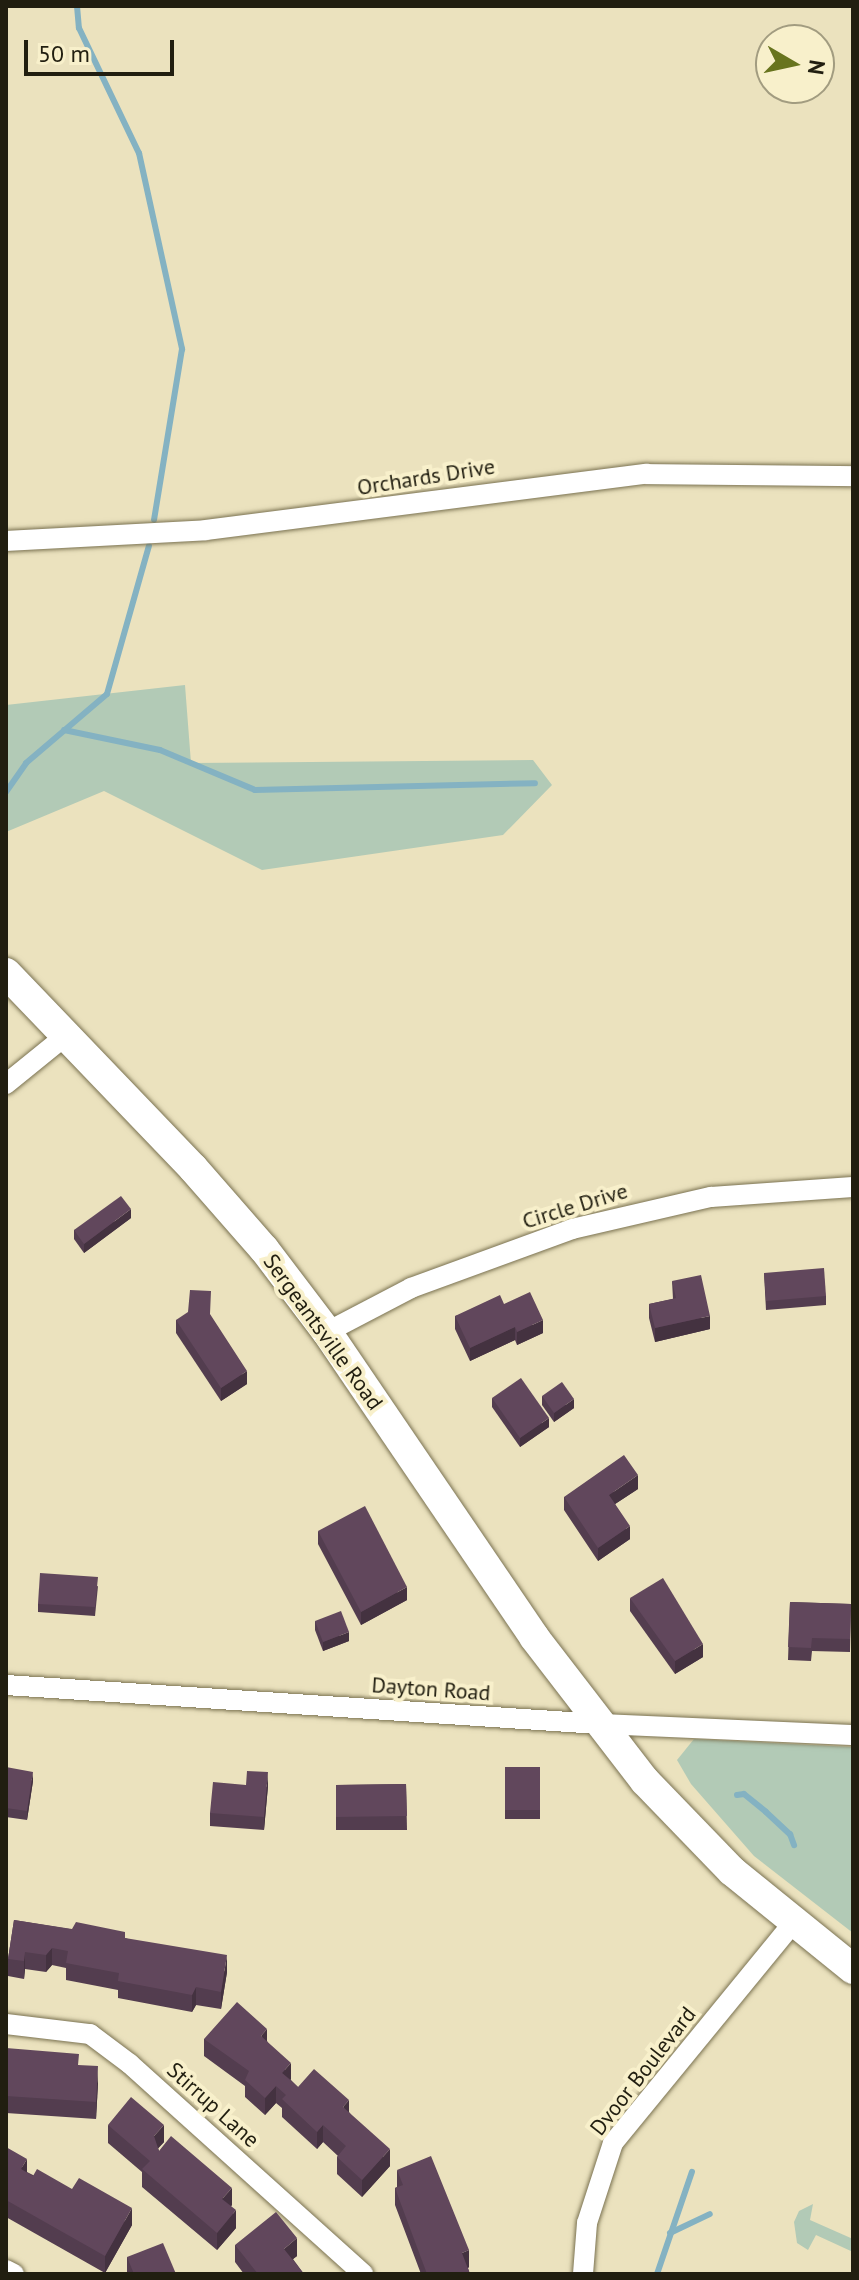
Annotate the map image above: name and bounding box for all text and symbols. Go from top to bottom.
scale bar [28,24,178,74]
north arrow [755,24,835,104]
text: 50 m [38,38,90,69]
text: N [802,58,832,77]
street label: Orchards Drive [355,453,497,501]
street label: Circle Drive [519,1177,631,1235]
street label: Sergeantsville Road [258,1249,388,1415]
street label: Dayton Road [371,1672,491,1706]
street label: Dvoor Boulevard [585,2001,701,2141]
street label: Stirrup Lane [162,2057,264,2153]

